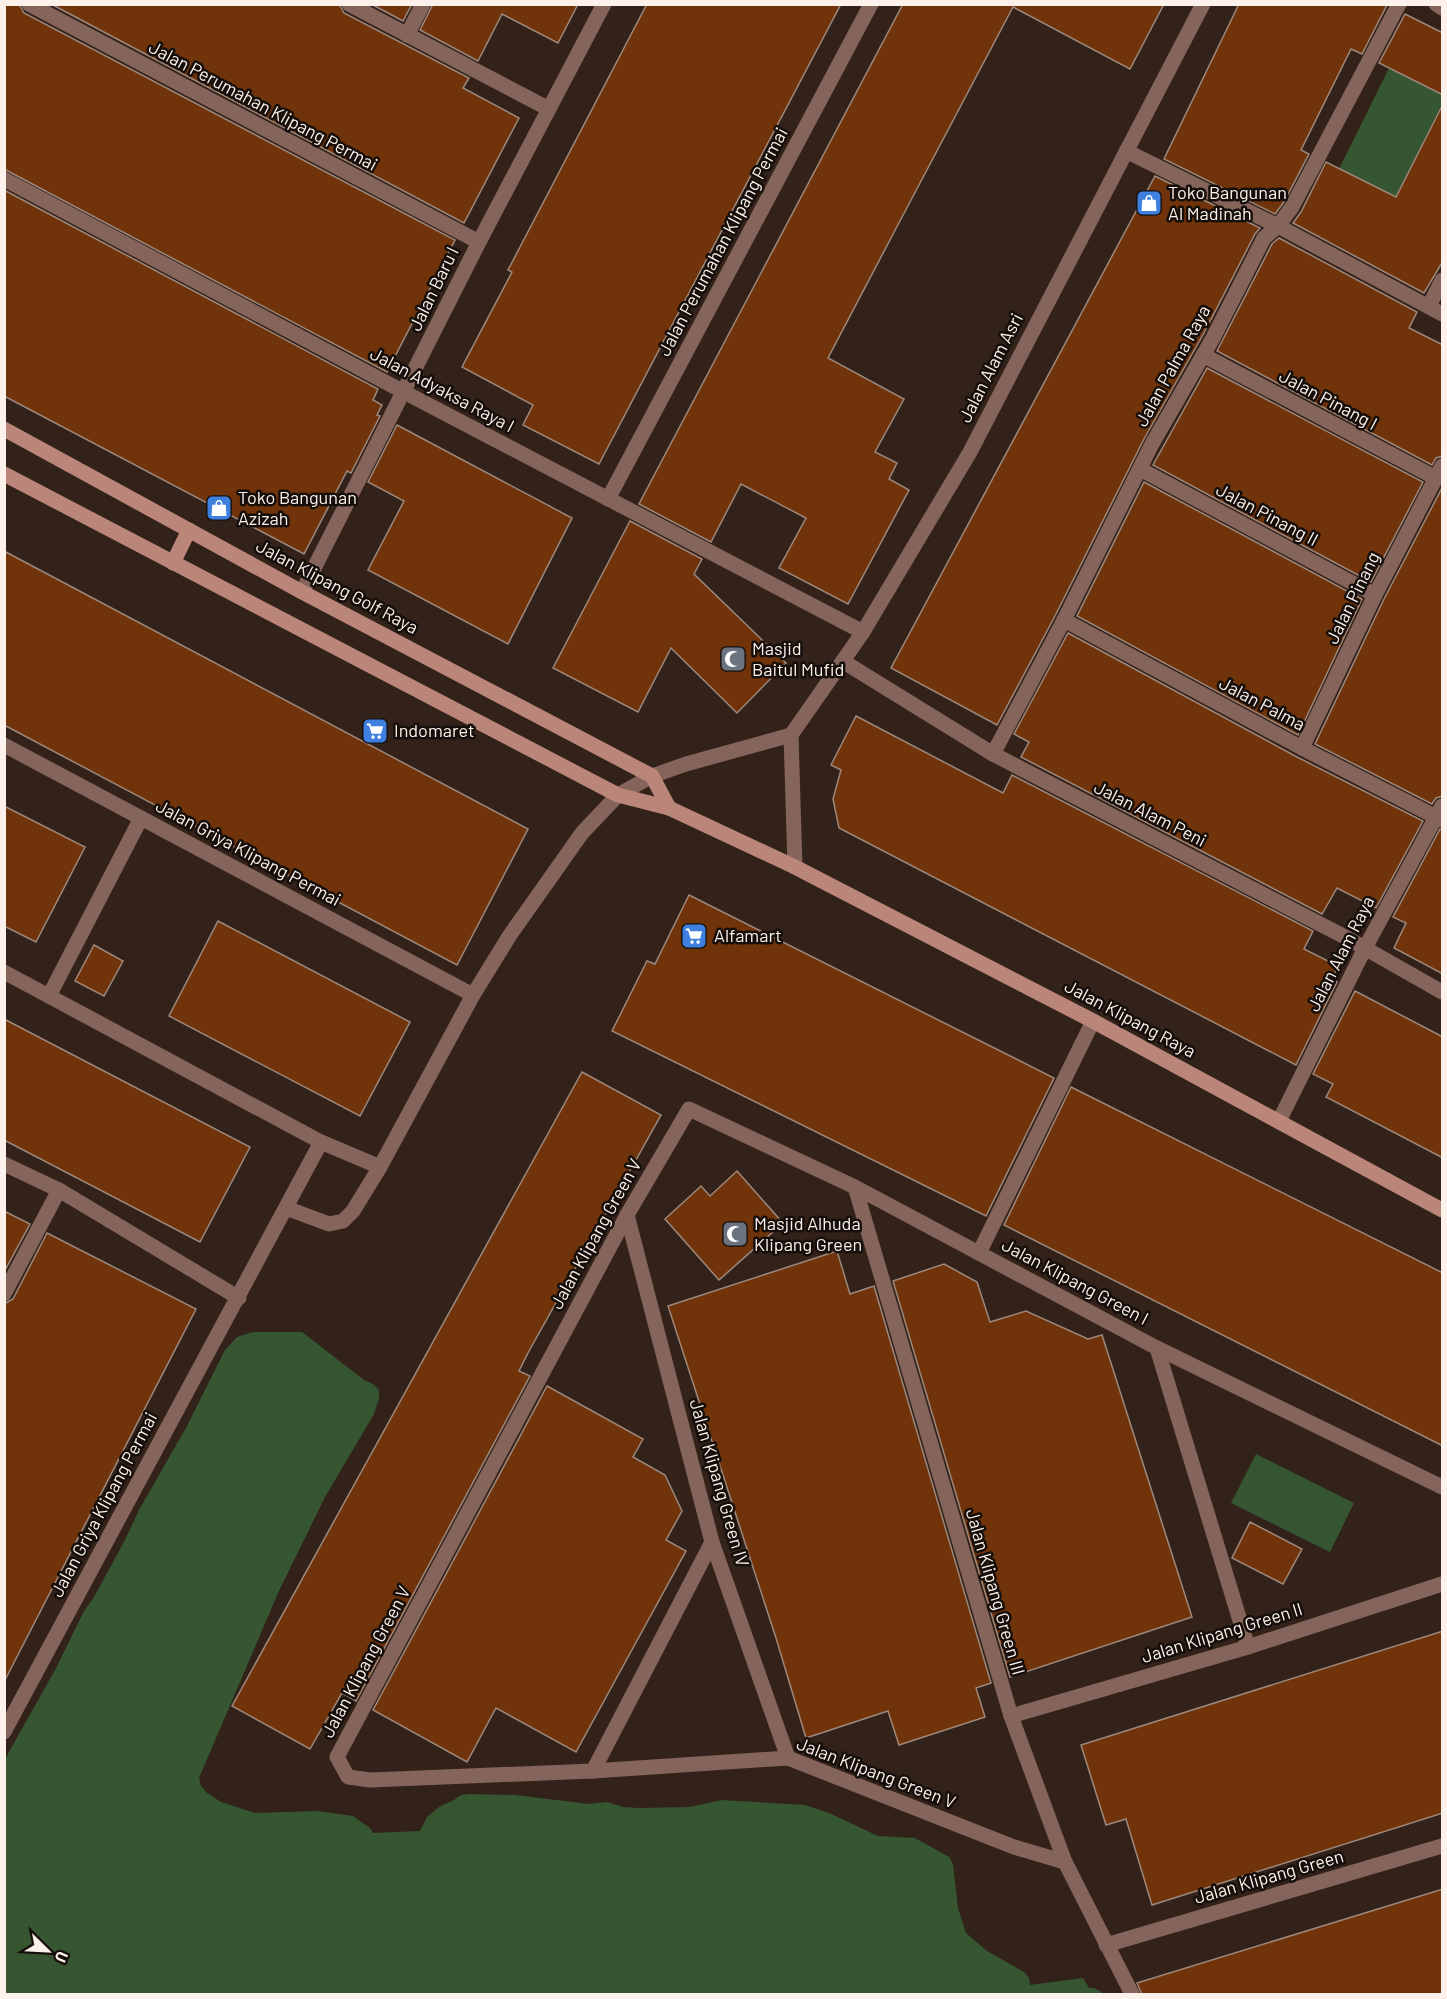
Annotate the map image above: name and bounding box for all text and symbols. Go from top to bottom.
street label: Jalan Perumahan Klipang Permai [145,35,381,175]
street label: Jalan Perumahan Klipang Permai [652,124,792,360]
place label: Toko Bangunan Al Madinah [1168,181,1287,224]
shop icon: Toko Bangunan Al Madinah [1134,188,1164,218]
street label: Jalan Baru I [403,243,463,334]
street label: Jalan Palma Raya [1130,301,1215,430]
street label: Jalan Alam Asri [953,309,1027,426]
street label: Jalan Adyaksa Raya I [367,342,518,436]
street label: Jalan Pinang I [1276,364,1381,434]
street label: Jalan Pinang II [1213,478,1322,550]
place label: Toko Bangunan Azizah [238,486,357,529]
shop icon: Toko Bangunan Azizah [204,493,234,523]
street label: Jalan Klipang Golf Raya [253,534,422,638]
street label: Jalan Pinang [1320,548,1384,647]
place label: Masjid Baitul Mufid [752,637,844,680]
mosque icon: Masjid Baitul Mufid [718,644,748,674]
street label: Jalan Palma [1216,671,1309,735]
supermarket icon: Indomaret [360,716,390,746]
place label: Indomaret [394,719,474,741]
street label: Jalan Alam Peni [1091,775,1210,851]
street label: Jalan Griya Klipang Permai [152,794,345,910]
street label: Jalan Alam Raya [1302,892,1379,1015]
supermarket icon: Alfamart [679,921,709,951]
place label: Alfamart [714,924,782,946]
street label: Jalan Klipang Raya [1061,974,1200,1062]
street label: Jalan Klipang Green V [545,1154,646,1313]
place label: Masjid Alhuda Klipang Green [754,1212,862,1255]
mosque icon: Masjid Alhuda Klipang Green [720,1219,750,1249]
street label: Jalan Klipang Green I [998,1233,1152,1329]
street label: Jalan Klipang Green IV [686,1396,755,1569]
street label: Jalan Griya Klipang Permai [45,1408,161,1601]
street label: Jalan Klipang Green III [962,1506,1030,1677]
street label: Jalan Klipang Green V [316,1582,415,1741]
street label: Jalan Klipang Green II [1138,1597,1305,1667]
street label: Jalan Klipang Green V [794,1732,959,1813]
street label: Jalan Klipang Green [1191,1844,1346,1908]
north arrow [18,1921,78,1981]
text: U [51,1949,73,1966]

